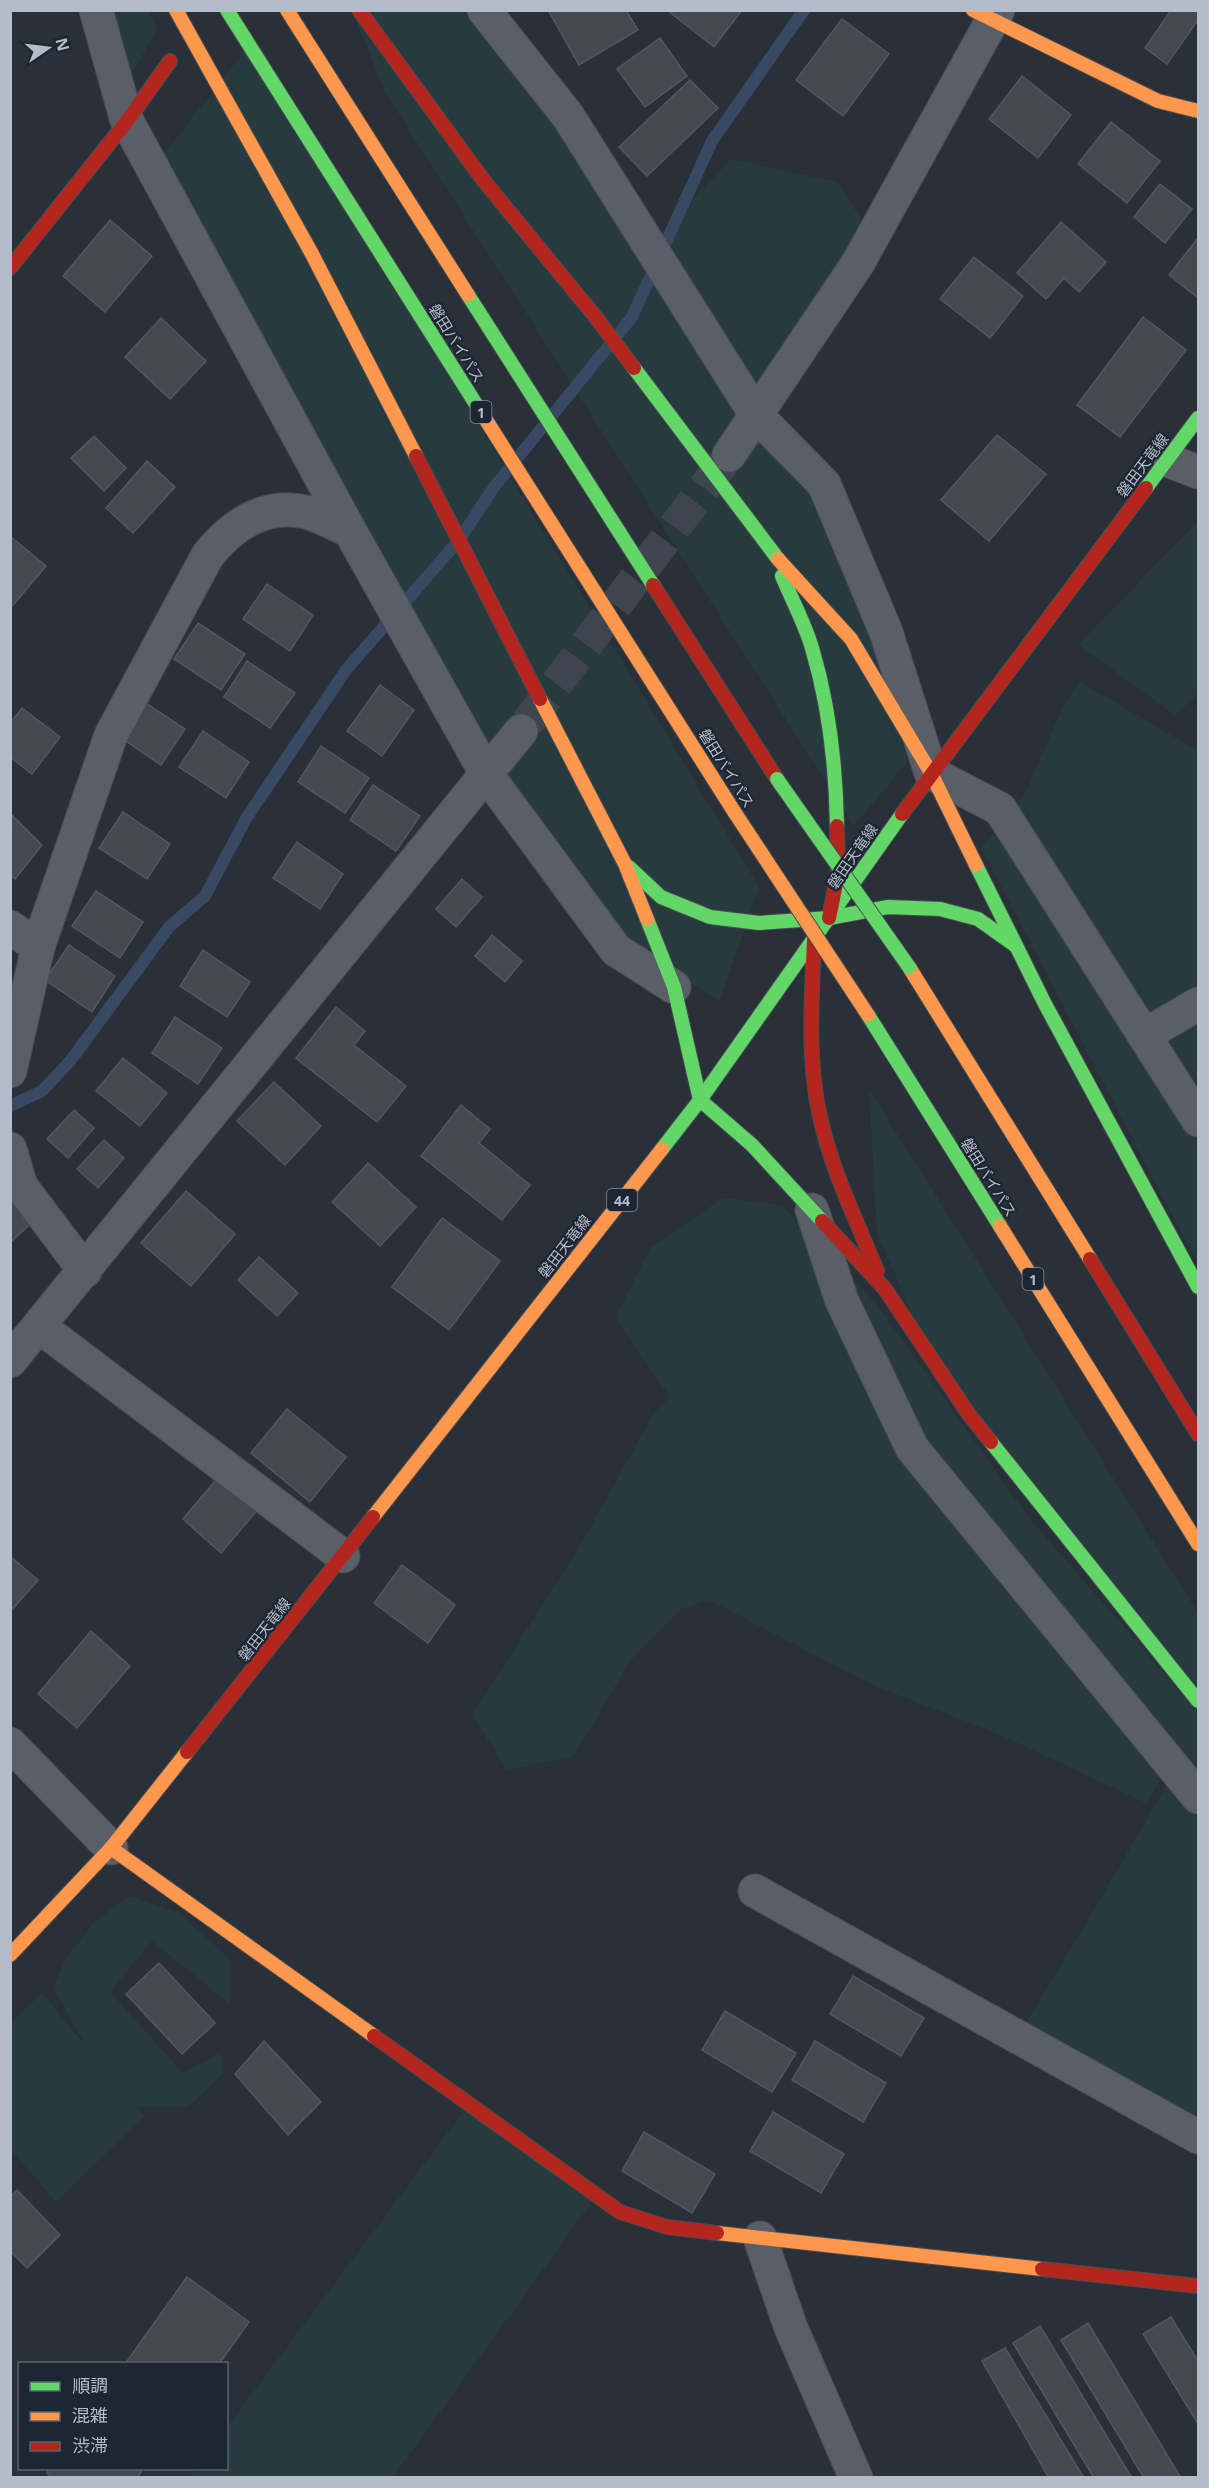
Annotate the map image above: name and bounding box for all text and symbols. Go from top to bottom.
north arrow [18,18,78,78]
text: N [50,35,75,53]
street label: 磐田バイパス [425,300,489,386]
road number: 1 [470,401,492,423]
street label: 磐田天竜線 [1111,429,1173,501]
street label: 磐田バイパス [695,725,759,811]
street label: 磐田天竜線 [822,820,882,892]
street label: 磐田バイパス [957,1134,1021,1220]
road number: 44 [607,1189,637,1211]
street label: 磐田天竜線 [533,1210,595,1282]
road number: 1 [1022,1268,1044,1290]
street label: 磐田天竜線 [233,1593,295,1665]
legend [18,2362,228,2470]
text: 順調 [72,2373,108,2397]
text: 混雑 [72,2403,108,2427]
text: 渋滞 [72,2433,108,2457]

